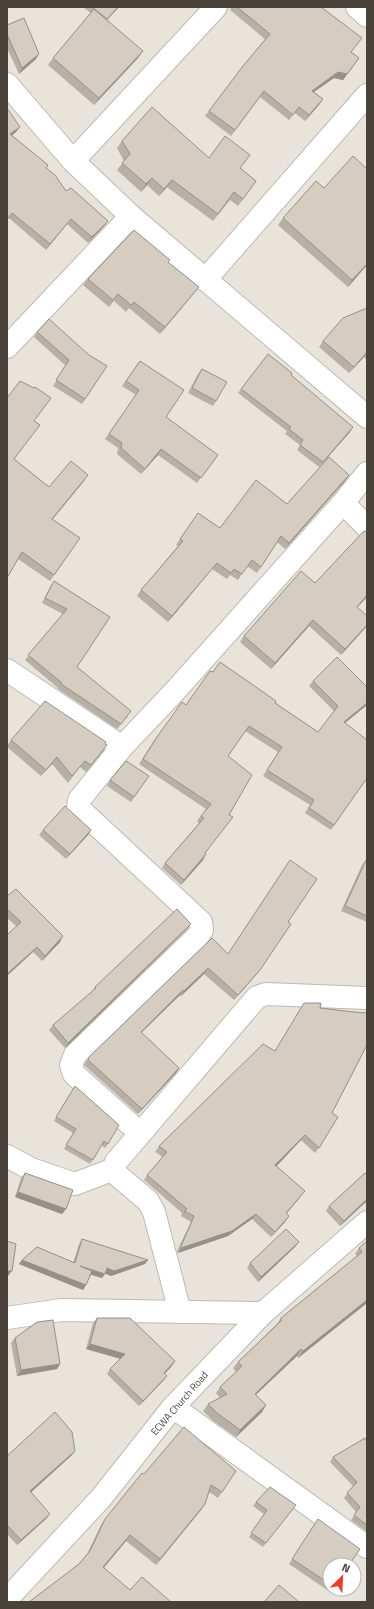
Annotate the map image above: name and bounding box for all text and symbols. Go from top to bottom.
street label: ECWA Church Road [147,1368,212,1439]
north arrow [322,1557,362,1597]
text: N [339,1559,353,1577]

